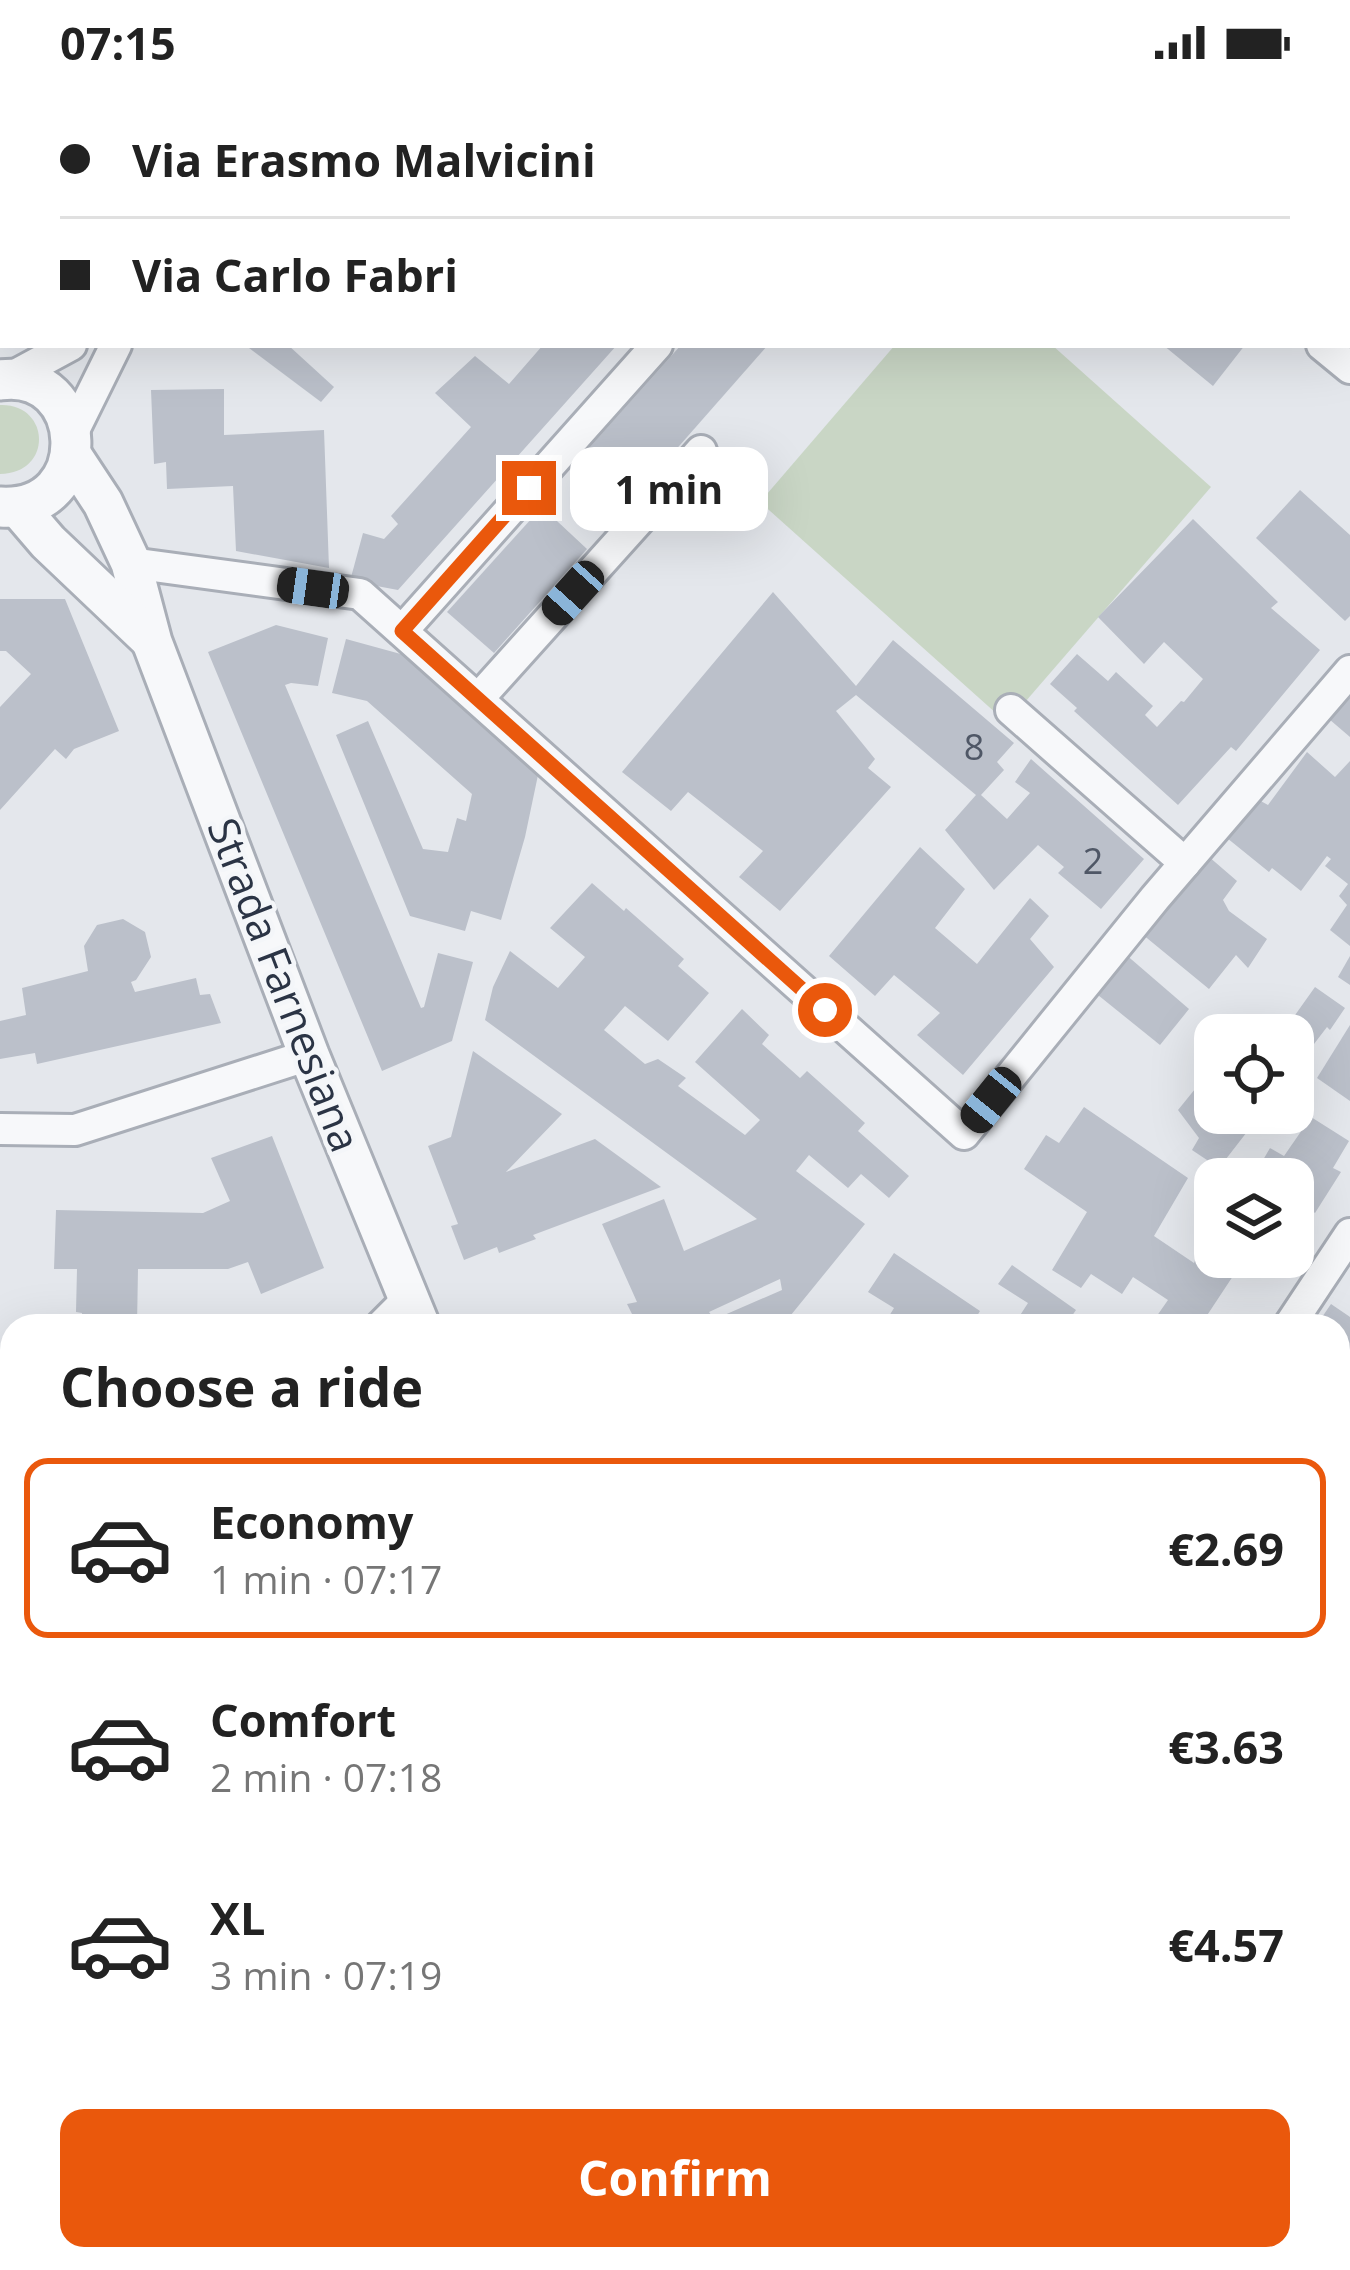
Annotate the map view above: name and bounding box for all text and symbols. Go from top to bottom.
text: 07:15 [60,12,176,73]
text: Via Erasmo Malvicini [132,129,596,190]
text: Via Carlo Fabri [132,244,458,305]
callout: 1 min [571,446,769,530]
route end [502,461,556,515]
text: 1 min [615,462,723,515]
car [536,554,610,632]
car [275,565,351,611]
house number: 8 [964,722,984,771]
street label: Strada Farnesiana [196,809,375,1159]
house number: 2 [1083,836,1103,885]
route start [798,983,852,1037]
map controls [1194,1014,1314,1278]
button: locate [1194,1014,1314,1134]
car [954,1061,1028,1139]
button: layers [1194,1158,1314,1278]
text: Choose a ride [60,1349,423,1423]
text: Economy [210,1491,413,1552]
icon: car [66,1494,174,1602]
text: €2.69 [1168,1518,1284,1579]
text: 1 min · 07:17 [210,1552,442,1605]
text: Comfort [210,1689,396,1750]
icon: car [66,1692,174,1800]
text: €3.63 [1168,1716,1284,1777]
text: 2 min · 07:18 [210,1750,442,1803]
text: XL [210,1887,265,1948]
icon: car [66,1890,174,1998]
text: €4.57 [1168,1914,1284,1975]
text: 3 min · 07:19 [210,1948,442,2001]
button: Confirm [60,2109,1290,2247]

